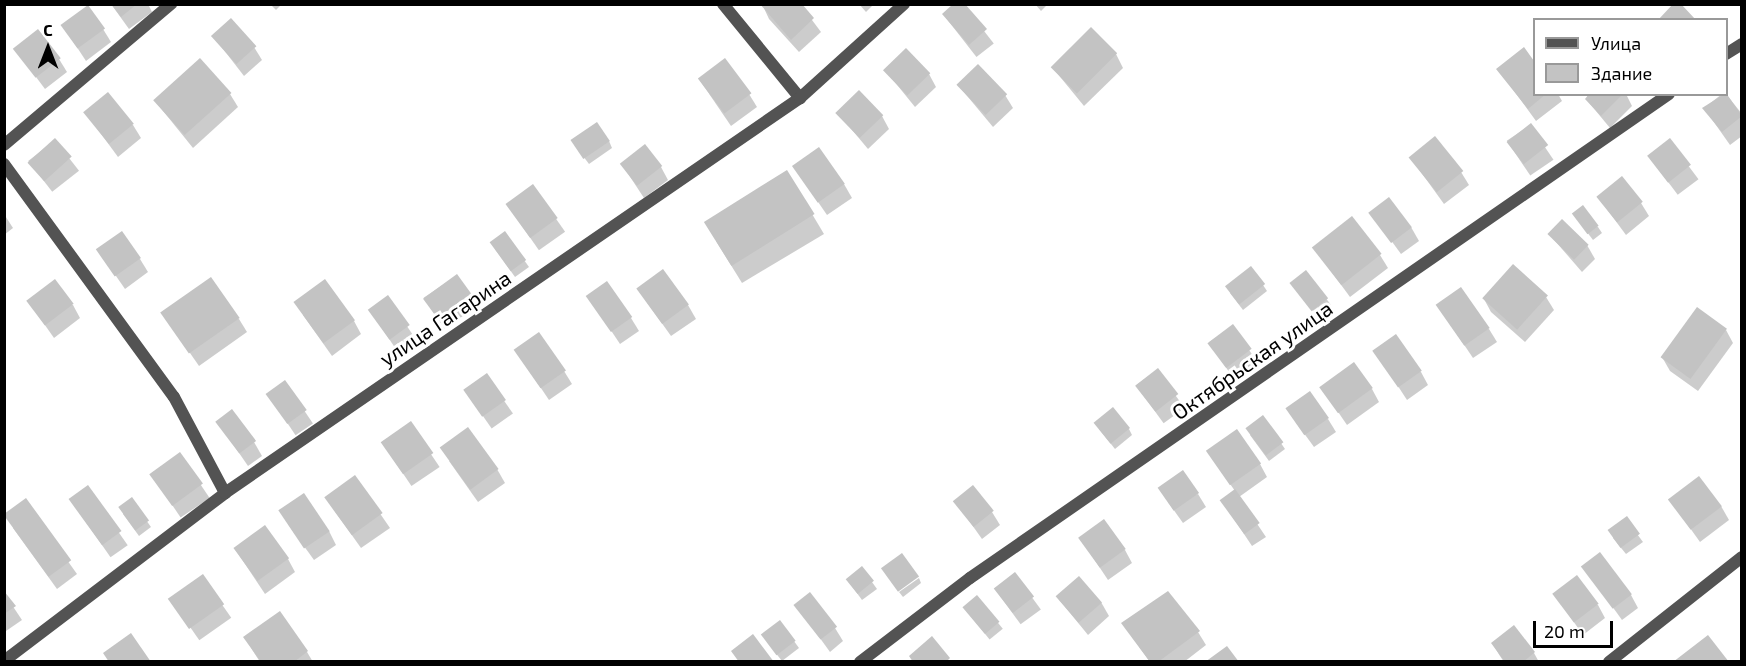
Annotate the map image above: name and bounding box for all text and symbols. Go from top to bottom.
north arrow [18,18,78,78]
legend [1533,18,1728,96]
text: С [43,20,53,39]
text: Улица [1591,32,1641,54]
text: Здание [1591,62,1652,84]
street label: улица Гагарина [375,265,515,371]
street label: Октябрьская улица [1167,295,1337,425]
scale bar [1536,609,1616,647]
text: 20 m [1544,620,1585,642]

